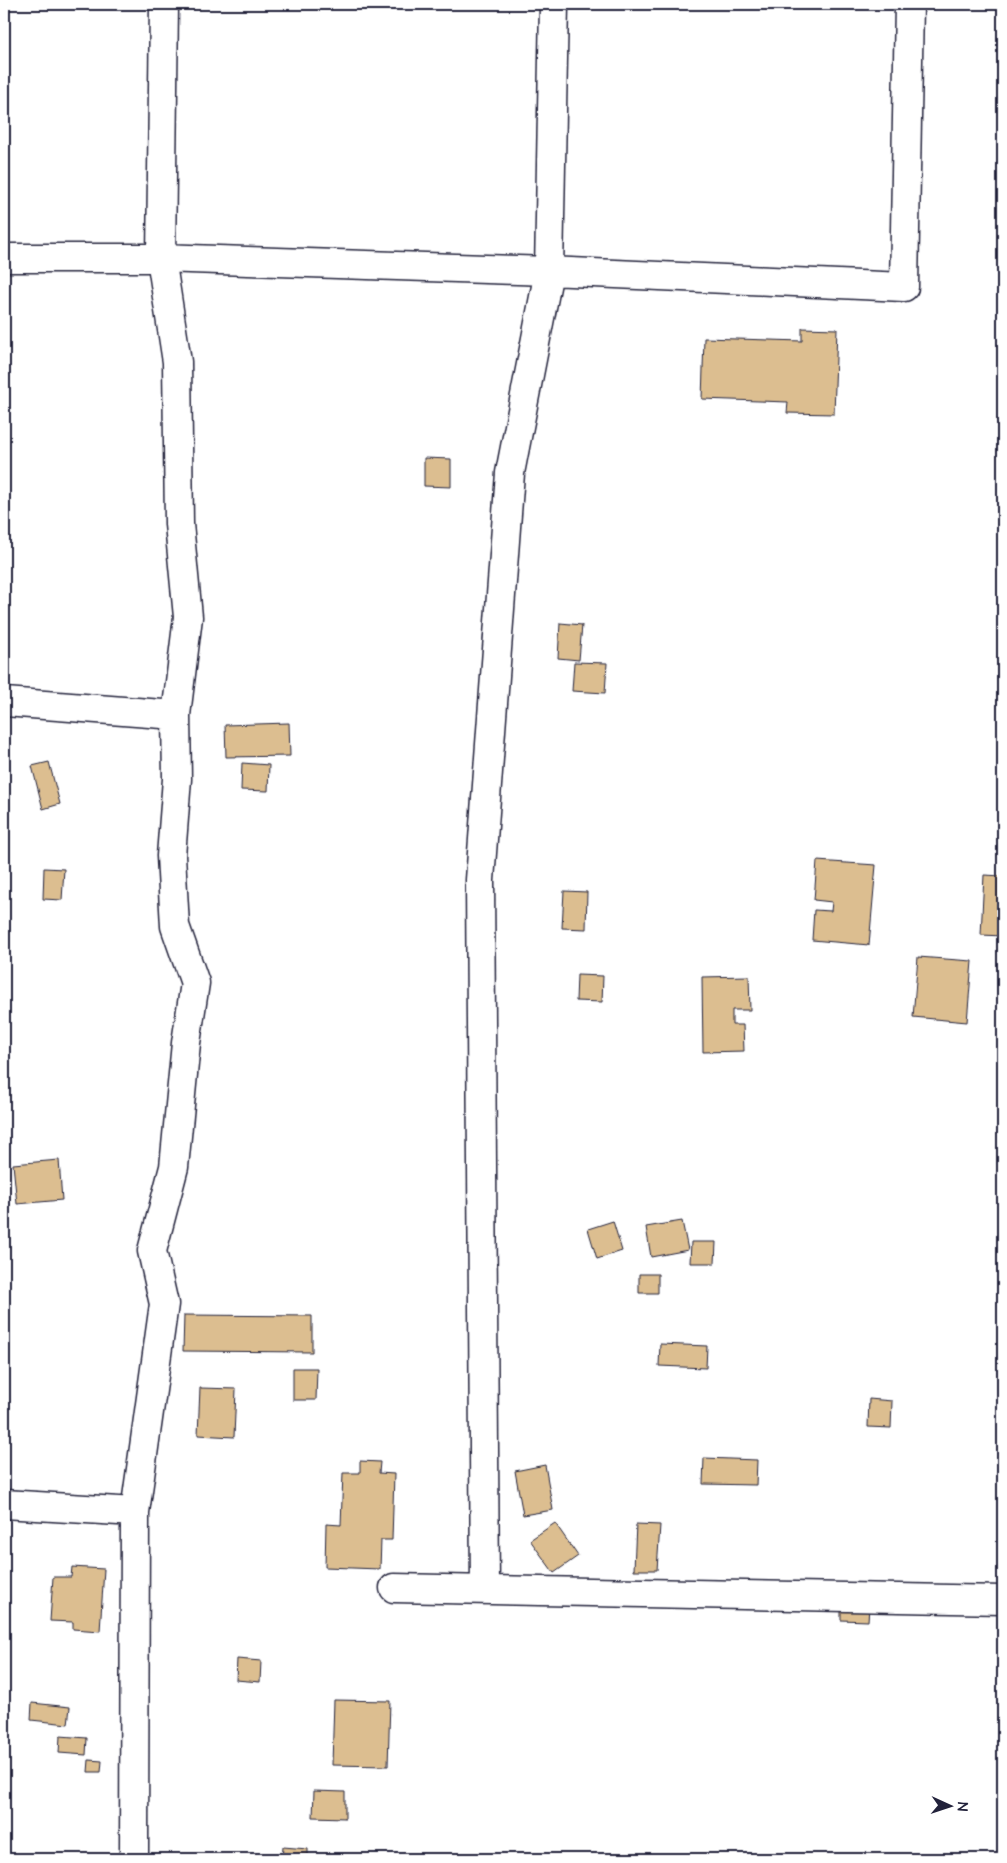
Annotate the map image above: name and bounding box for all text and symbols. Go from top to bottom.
north arrow [924,1780,974,1830]
text: N [952,1802,972,1812]

